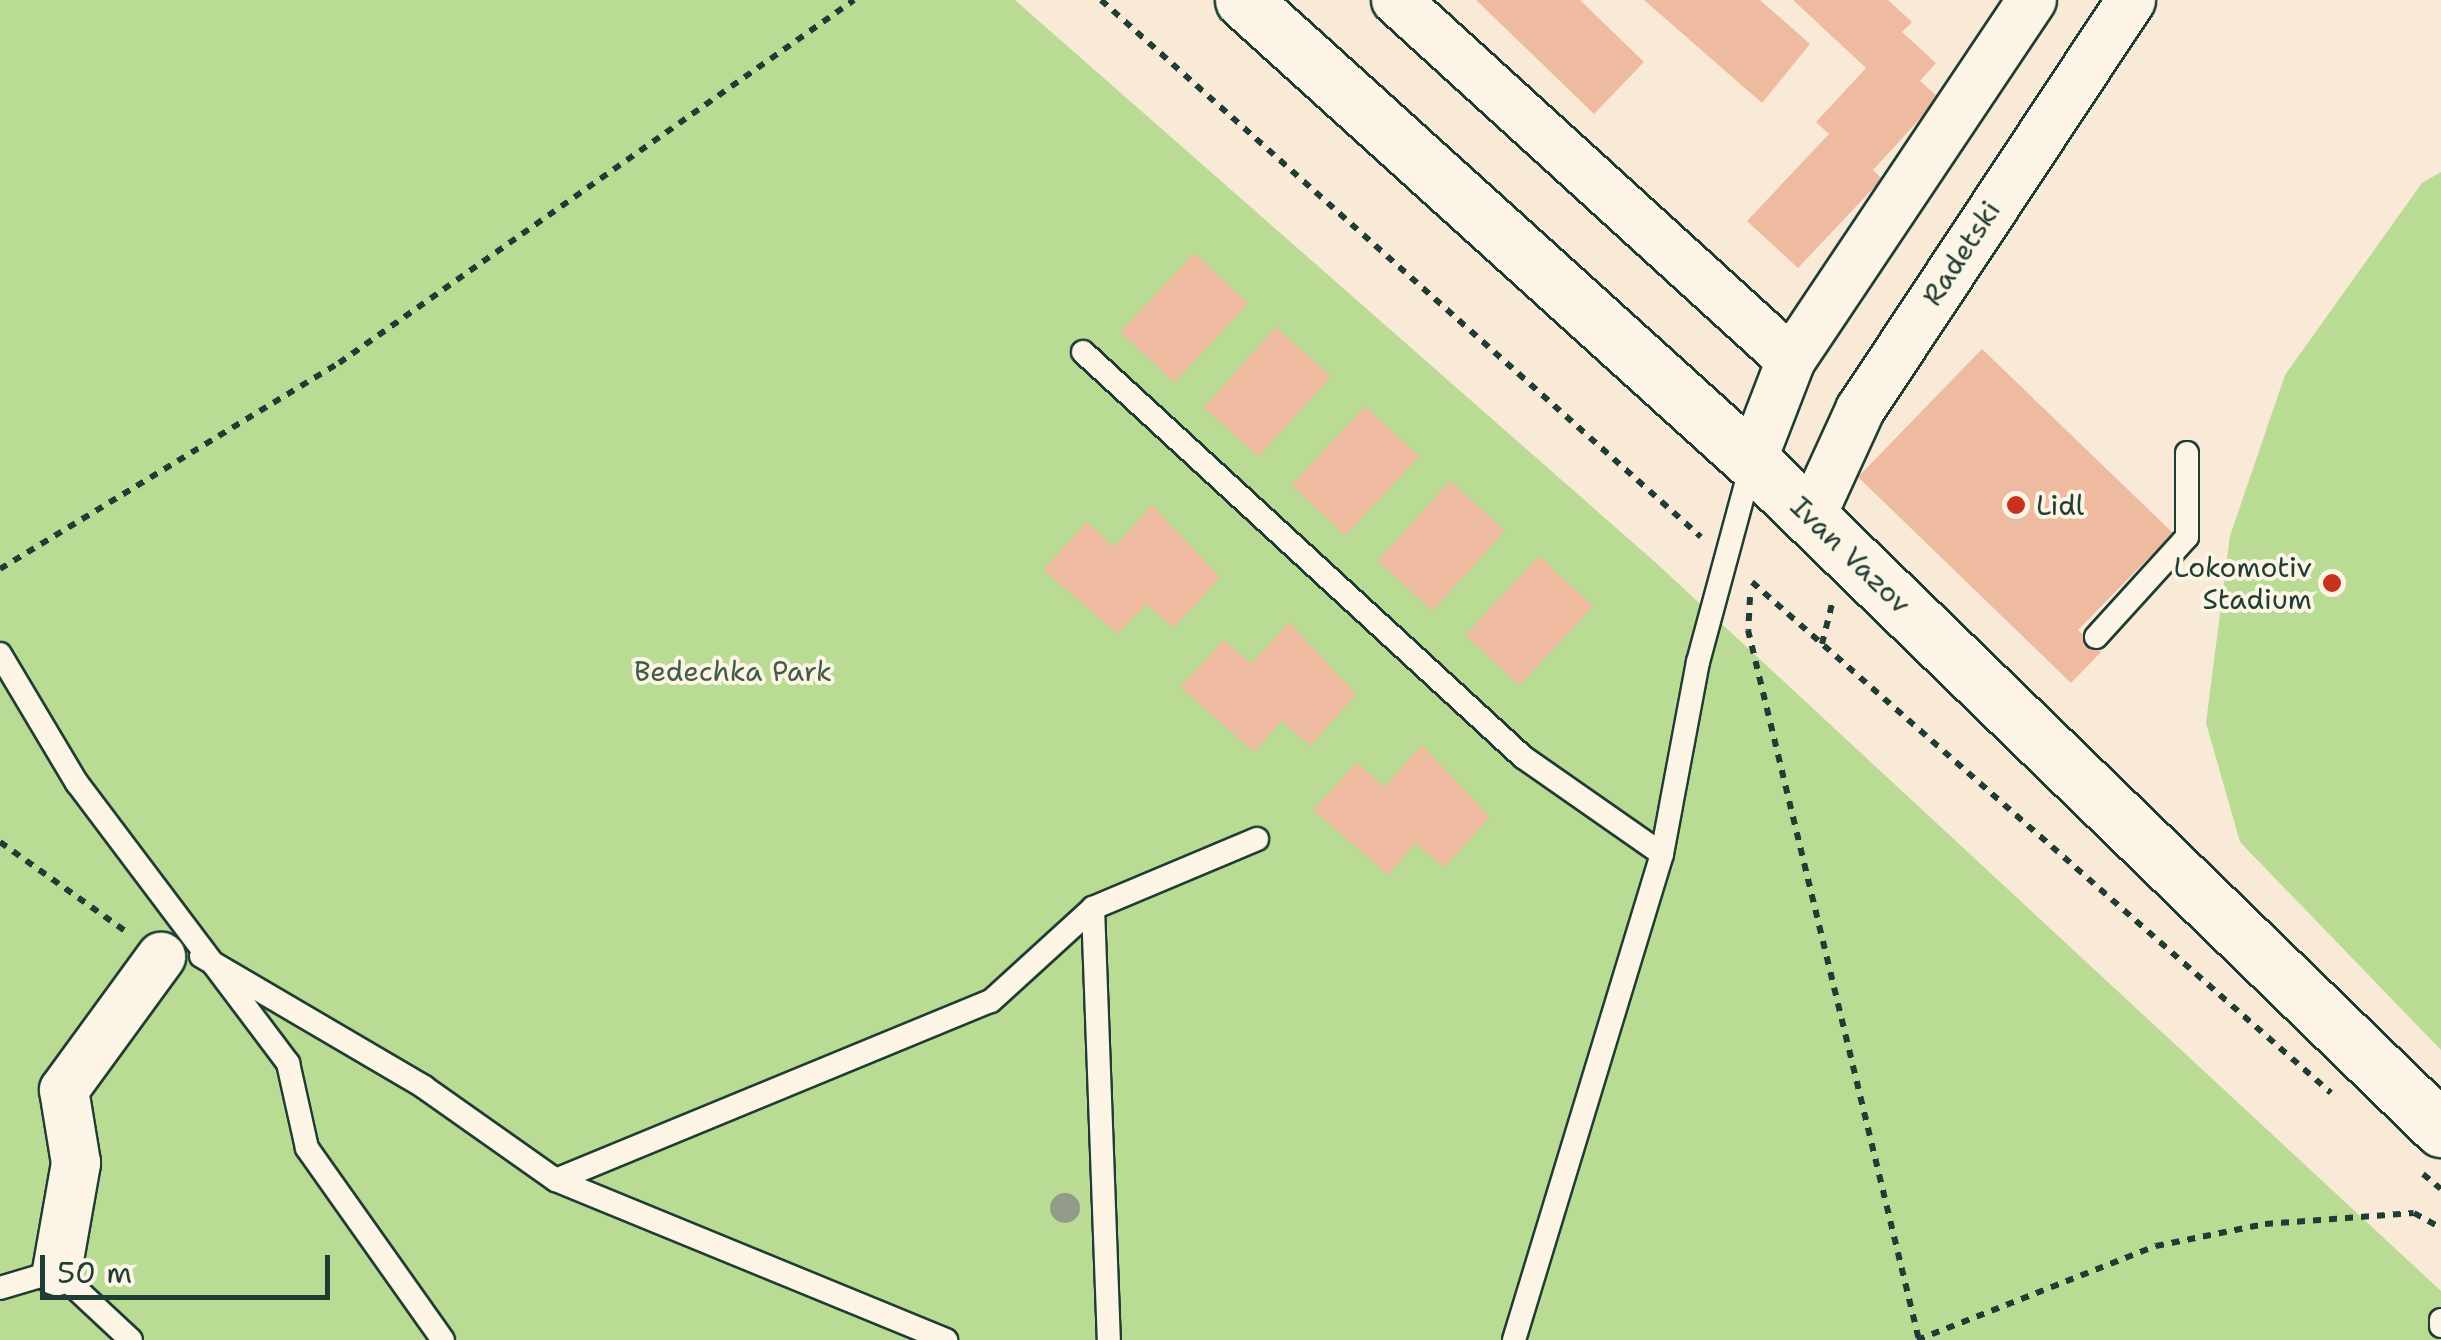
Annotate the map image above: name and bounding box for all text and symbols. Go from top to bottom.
street label: Radetski [1915,194,2007,312]
place label: Lidl [2036,488,2084,522]
street label: Ivan Vazov [1784,489,1918,621]
marker: Lidl [2005,494,2027,516]
place label: Lokomotiv Stadium [2174,550,2312,616]
marker: Lokomotiv Stadium [2321,572,2343,594]
park label: Bedechka Park [634,654,832,688]
scale bar [45,1235,335,1297]
text: 50 m [57,1252,132,1293]

